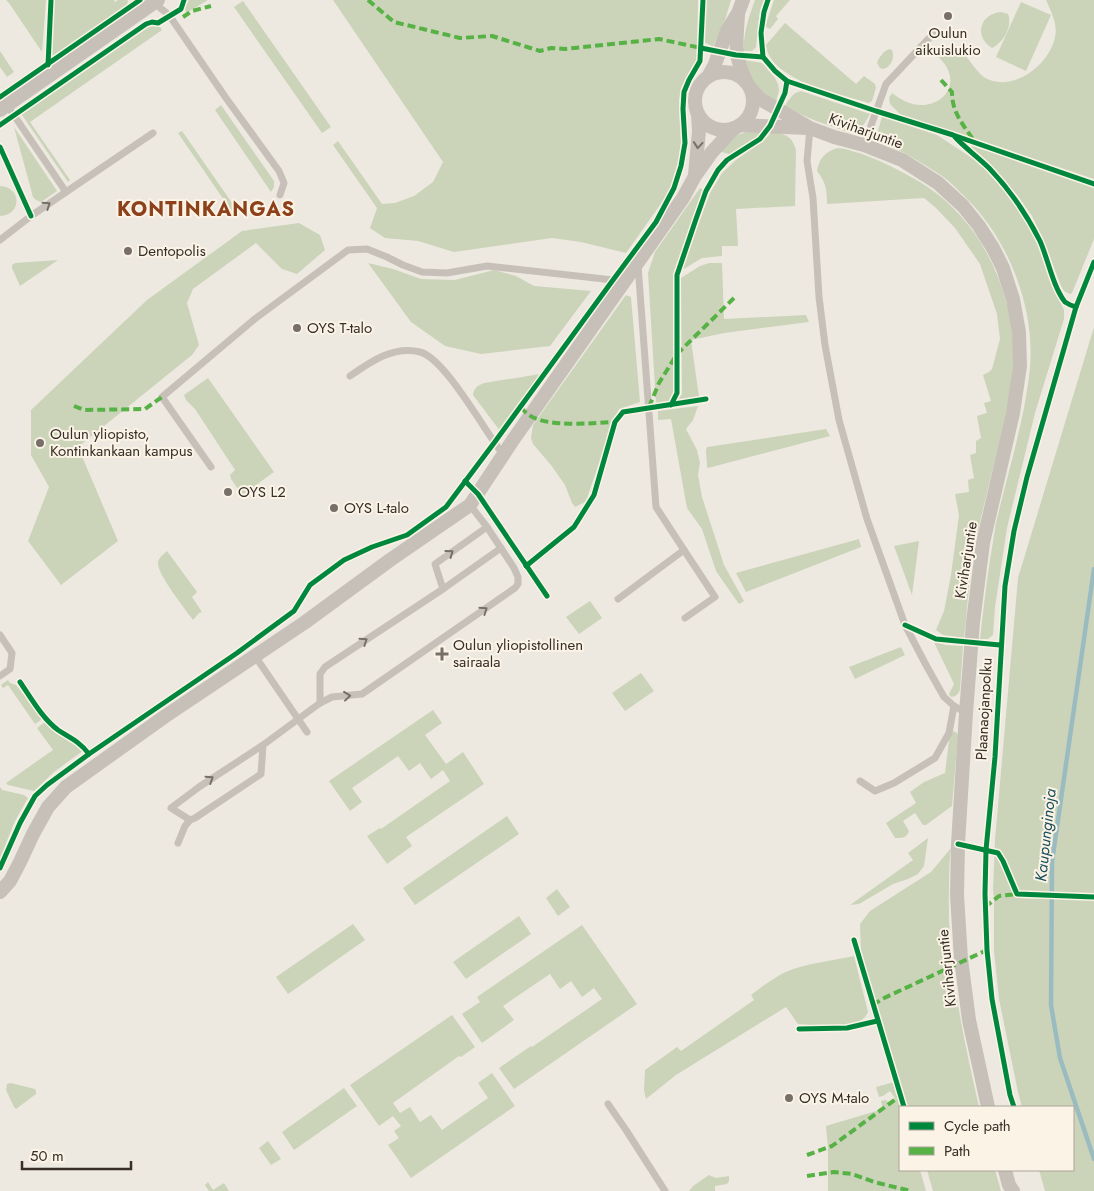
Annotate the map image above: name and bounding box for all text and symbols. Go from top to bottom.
marker: Oulun aikuislukio [942,10,954,22]
place label: Oulun aikuislukio [915,22,981,61]
street label: Kiviharjuntie [826,107,907,155]
one-way arrow [693,141,704,149]
district label: KONTINKANGAS [117,195,295,224]
one-way arrow [41,202,51,211]
place label: Dentopolis [138,240,206,262]
marker: Dentopolis [122,245,134,257]
place label: OYS T-talo [307,317,372,339]
marker: OYS T-talo [291,322,303,334]
place label: Oulun yliopisto, Kontinkankaan kampus [50,423,193,462]
marker: Oulun yliopisto, Kontinkankaan kampus [34,437,46,449]
place label: OYS L2 [238,481,286,503]
marker: OYS L2 [222,486,234,498]
place label: OYS L-talo [344,497,409,519]
marker: OYS L-talo [328,502,340,514]
street label: Kiviharjuntie [949,520,983,600]
one-way arrow [444,550,454,559]
one-way arrow [478,607,488,616]
place label: Oulun yliopistollinen sairaala [453,634,583,673]
one-way arrow [358,638,367,648]
marker: Oulun yliopistollinen sairaala [435,647,449,661]
street label: Plaanaojanpolku [970,657,998,761]
one-way arrow [344,691,352,702]
one-way arrow [205,776,214,786]
water label: Kaupunginoja [1029,787,1062,883]
street label: Kiviharjuntie [932,928,962,1008]
place label: OYS M-talo [799,1087,869,1109]
marker: OYS M-talo [783,1092,795,1104]
legend [899,1106,1074,1171]
text: Cycle path [944,1115,1011,1137]
scale bar [22,1138,131,1170]
text: Path [944,1140,970,1162]
text: 50 m [30,1145,64,1167]

